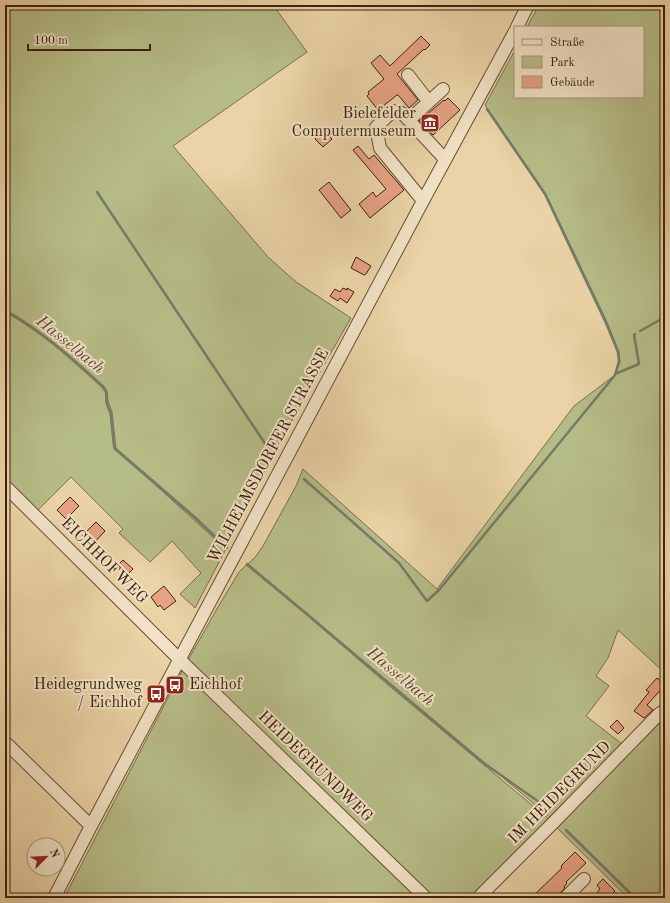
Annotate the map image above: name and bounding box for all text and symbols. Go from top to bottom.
scale bar [28,26,150,52]
legend [514,26,644,98]
text: 100 m [34,35,68,47]
text: Straße [550,37,585,49]
text: Park [550,57,575,69]
text: Gebäude [550,77,595,89]
place label: Bielefelder Computermuseum [291,106,416,140]
museum icon: Bielefelder Computermuseum [419,112,441,134]
water label: Hasselbach [32,312,107,378]
street label: WILHELMSDORFER STRASSE [205,346,333,566]
street label: EICHHOFWEG [58,515,151,608]
water label: Hasselbach [362,643,437,710]
bus stop icon: Eichhof [164,674,186,696]
place label: Heidegrundweg / Eichhof [34,677,143,711]
place label: Eichhof [189,677,243,693]
bus stop icon: Heidegrundweg / Eichhof [145,683,167,705]
street label: HEIDEGRUNDWEG [255,708,376,826]
street label: IM HEIDEGRUND [506,739,614,847]
north arrow [26,837,66,877]
text: N [47,847,61,860]

